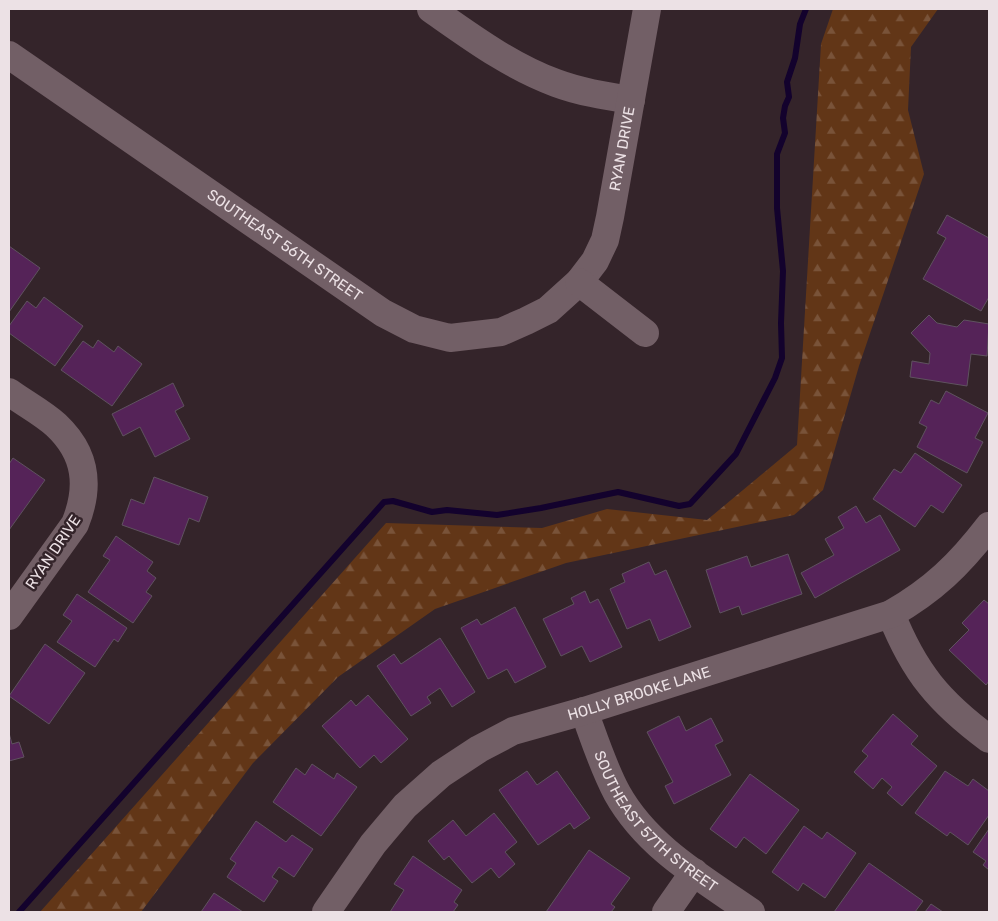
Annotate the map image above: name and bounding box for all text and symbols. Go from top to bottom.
street label: RYAN DRIVE [606,105,639,192]
street label: SOUTHEAST 56TH STREET [204,185,366,305]
street label: RYAN DRIVE [22,512,84,592]
street label: HOLLY BROOKE LANE [565,663,713,724]
street label: SOUTHEAST 57TH STREET [590,748,721,896]

